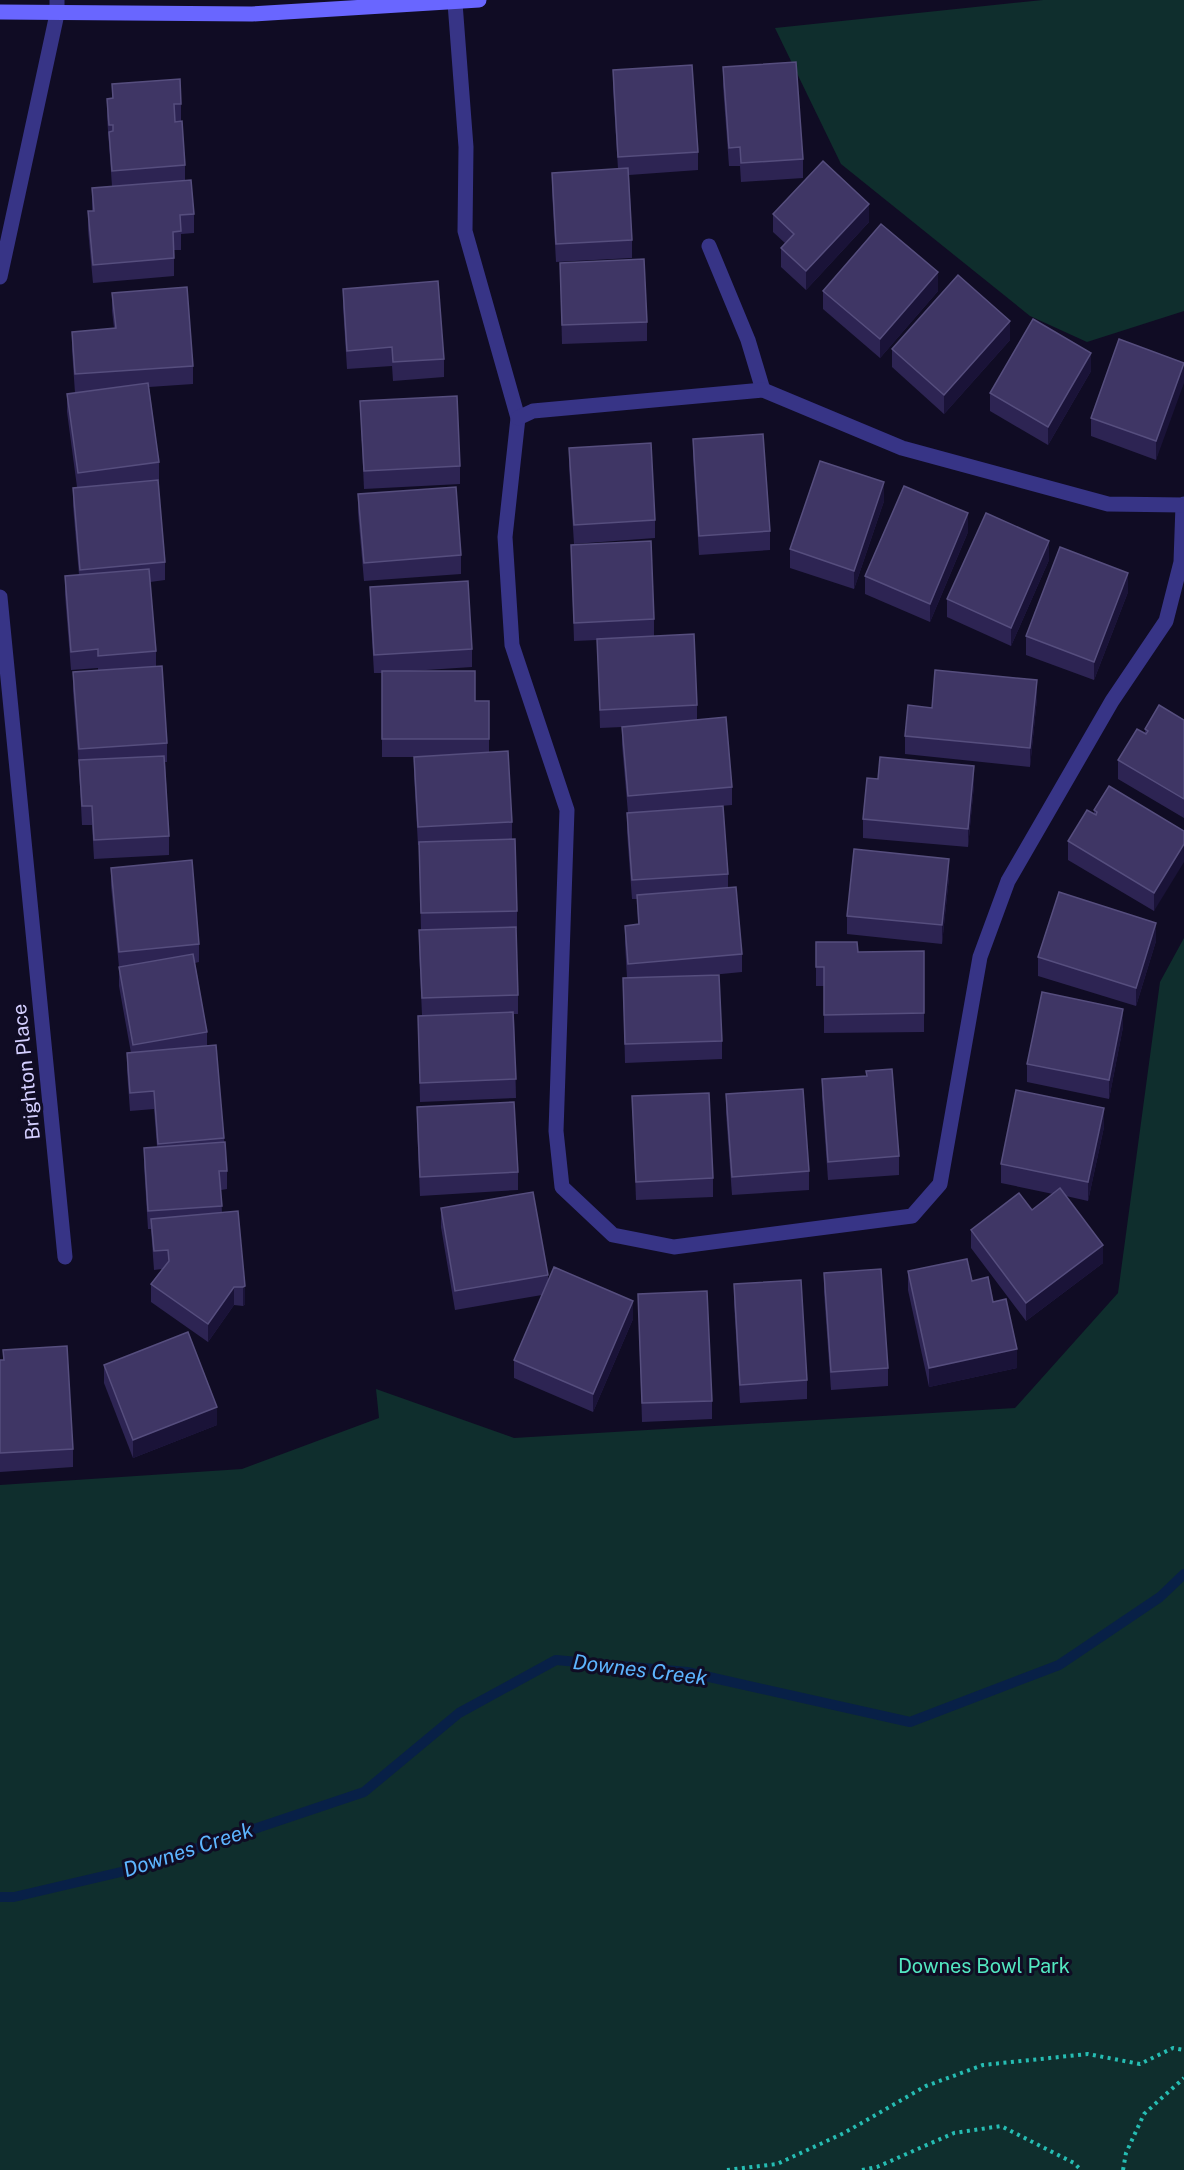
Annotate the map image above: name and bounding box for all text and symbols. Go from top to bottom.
street label: Brighton Place [7,1003,45,1141]
water label: Downes Creek [571,1649,709,1690]
water label: Downes Creek [120,1817,257,1882]
park label: Downes Bowl Park [898,1954,1070,1978]

